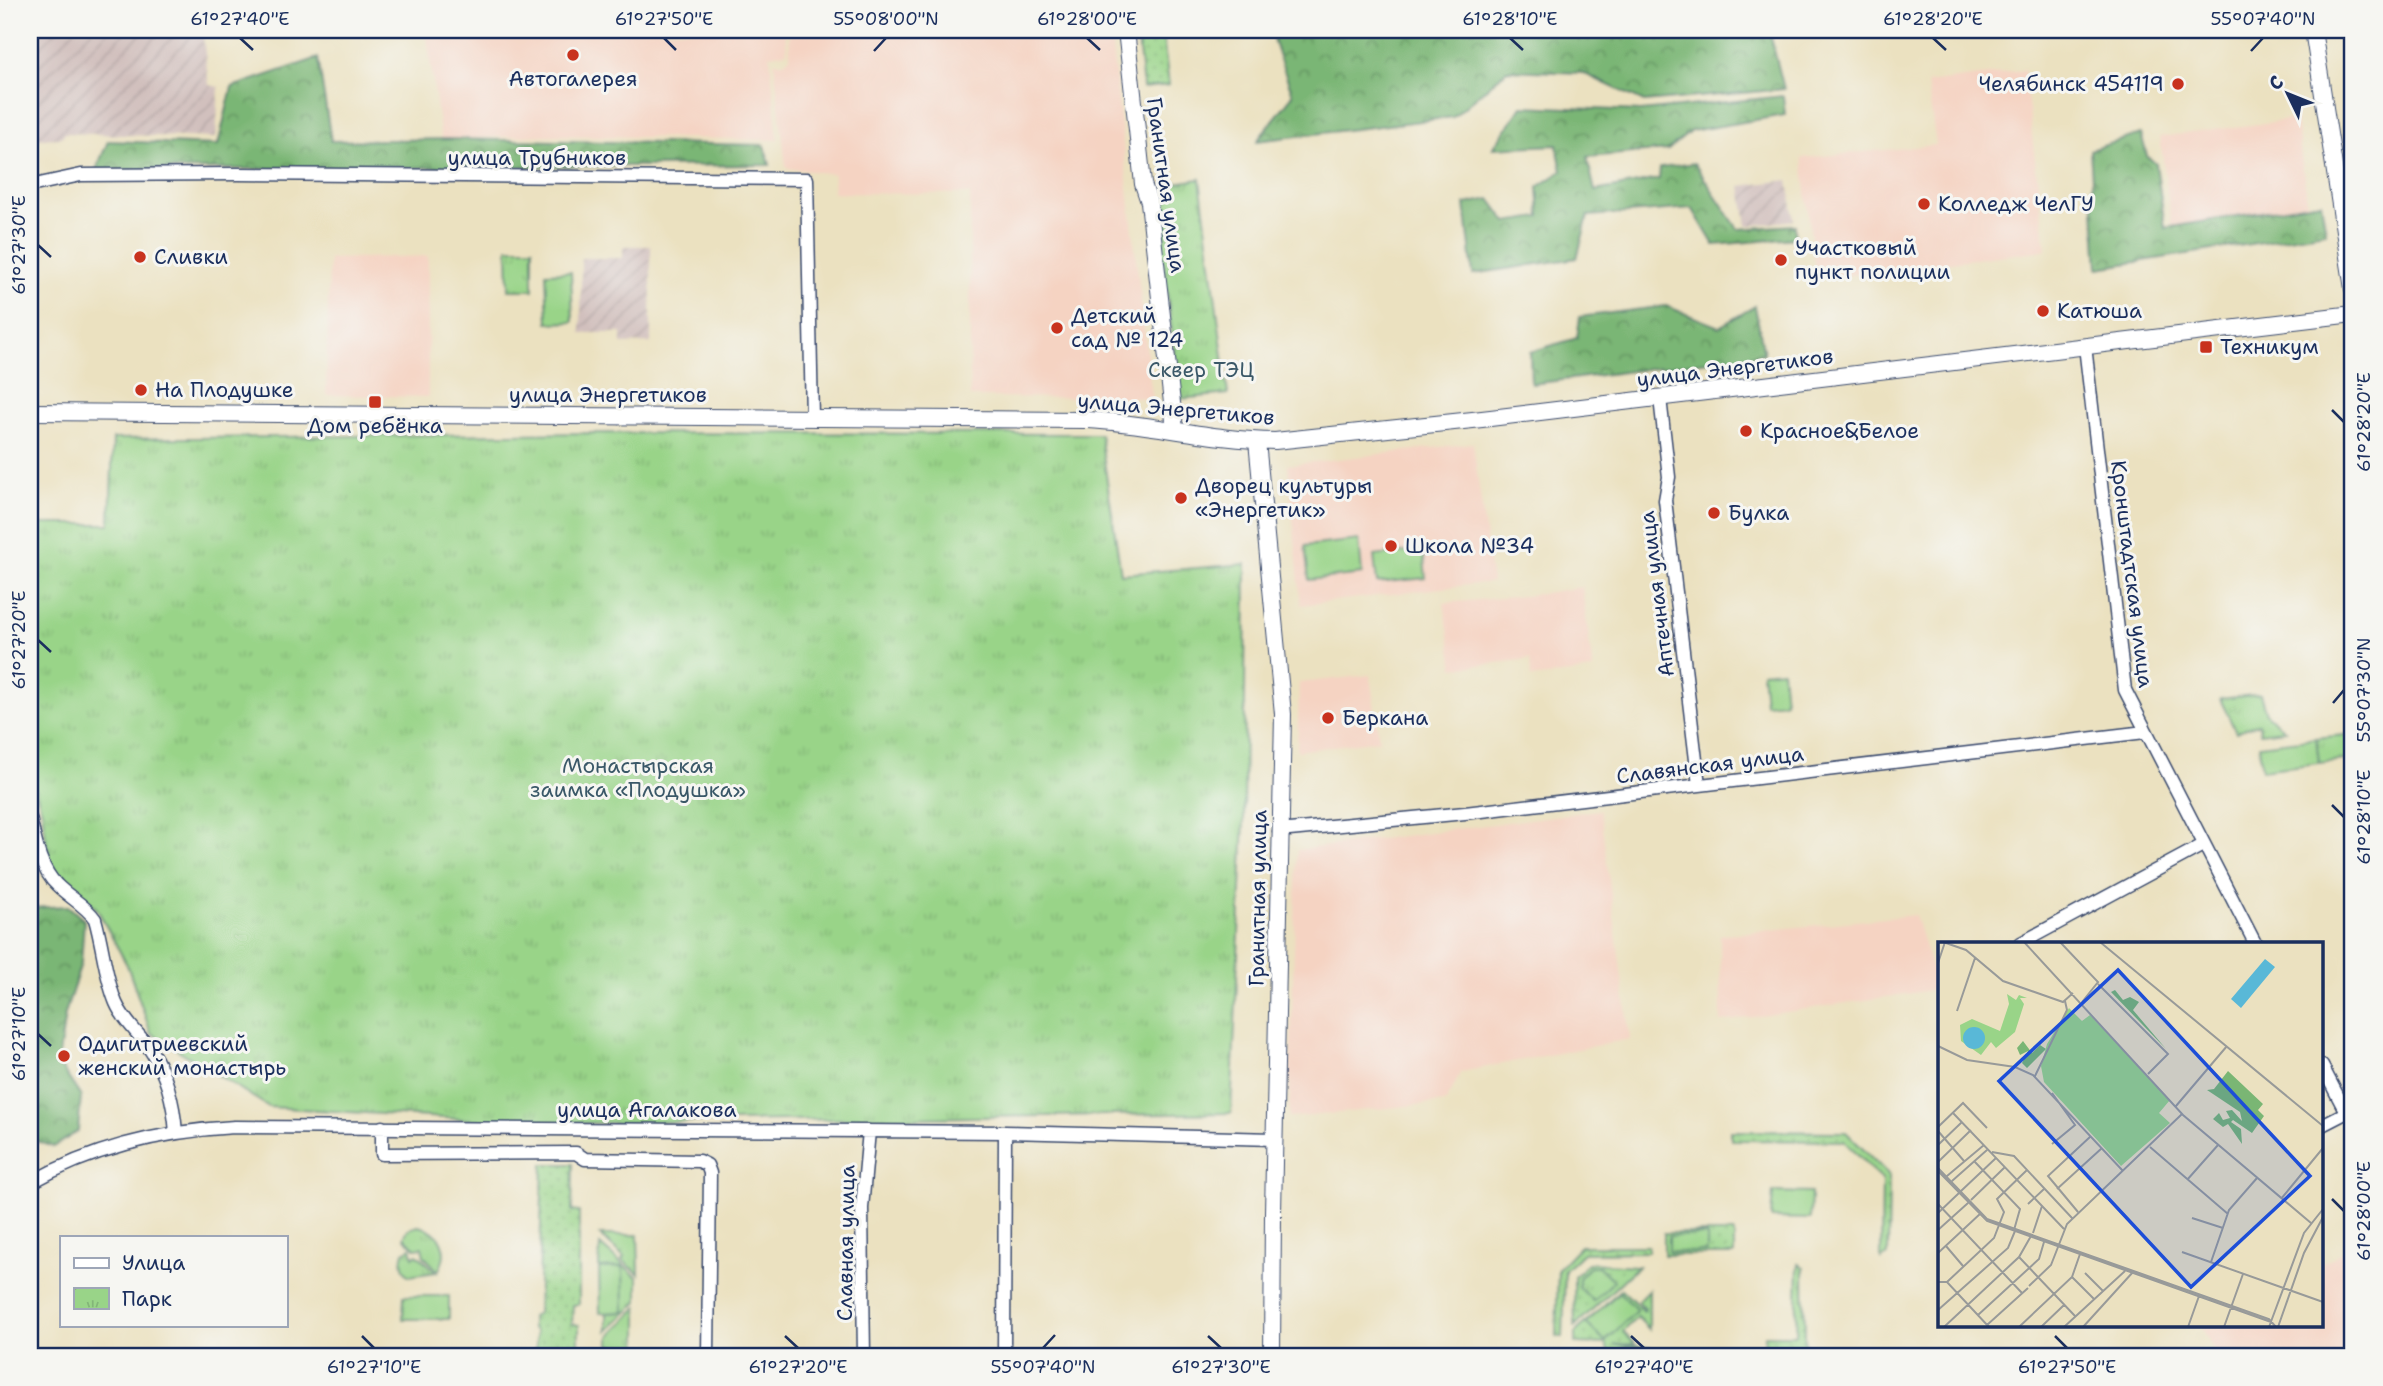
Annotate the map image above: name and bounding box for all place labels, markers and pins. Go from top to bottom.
marker: Автогалерея [565,47,581,63]
place label: Автогалерея [509,65,637,93]
place label: Челябинск 454119 [1978,70,2164,98]
marker: Челябинск 454119 [2170,76,2186,92]
place label: Колледж ЧелГУ [1938,190,2094,218]
marker: Колледж ЧелГУ [1916,196,1932,212]
place label: Участковый пункт полиции [1795,234,1951,286]
place label: Сливки [154,243,228,271]
marker: Сливки [132,249,148,265]
marker: Участковый пункт полиции [1773,252,1789,268]
place label: Катюша [2057,297,2142,325]
place label: Детский сад № 124 [1071,302,1184,354]
marker: Катюша [2035,303,2051,319]
marker: Детский сад № 124 [1049,320,1065,336]
place label: Техникум [2220,333,2319,361]
marker: Техникум [2198,339,2214,355]
place label: На Плодушке [155,376,294,404]
marker: На Плодушке [133,382,149,398]
marker: Дом ребёнка [367,394,383,410]
place label: Дом ребёнка [307,412,443,440]
place label: Красное&Белое [1760,417,1919,445]
marker: Красное&Белое [1738,423,1754,439]
place label: Дворец культуры «Энергетик» [1195,472,1372,524]
marker: Дворец культуры «Энергетик» [1173,490,1189,506]
place label: Булка [1728,499,1789,527]
marker: Булка [1706,505,1722,521]
place label: Школа №34 [1405,532,1534,560]
marker: Школа №34 [1383,538,1399,554]
place label: Беркана [1342,704,1428,732]
marker: Беркана [1320,710,1336,726]
place label: Одигитриевский женский монастырь [78,1030,286,1082]
marker: Одигитриевский женский монастырь [56,1048,72,1064]

